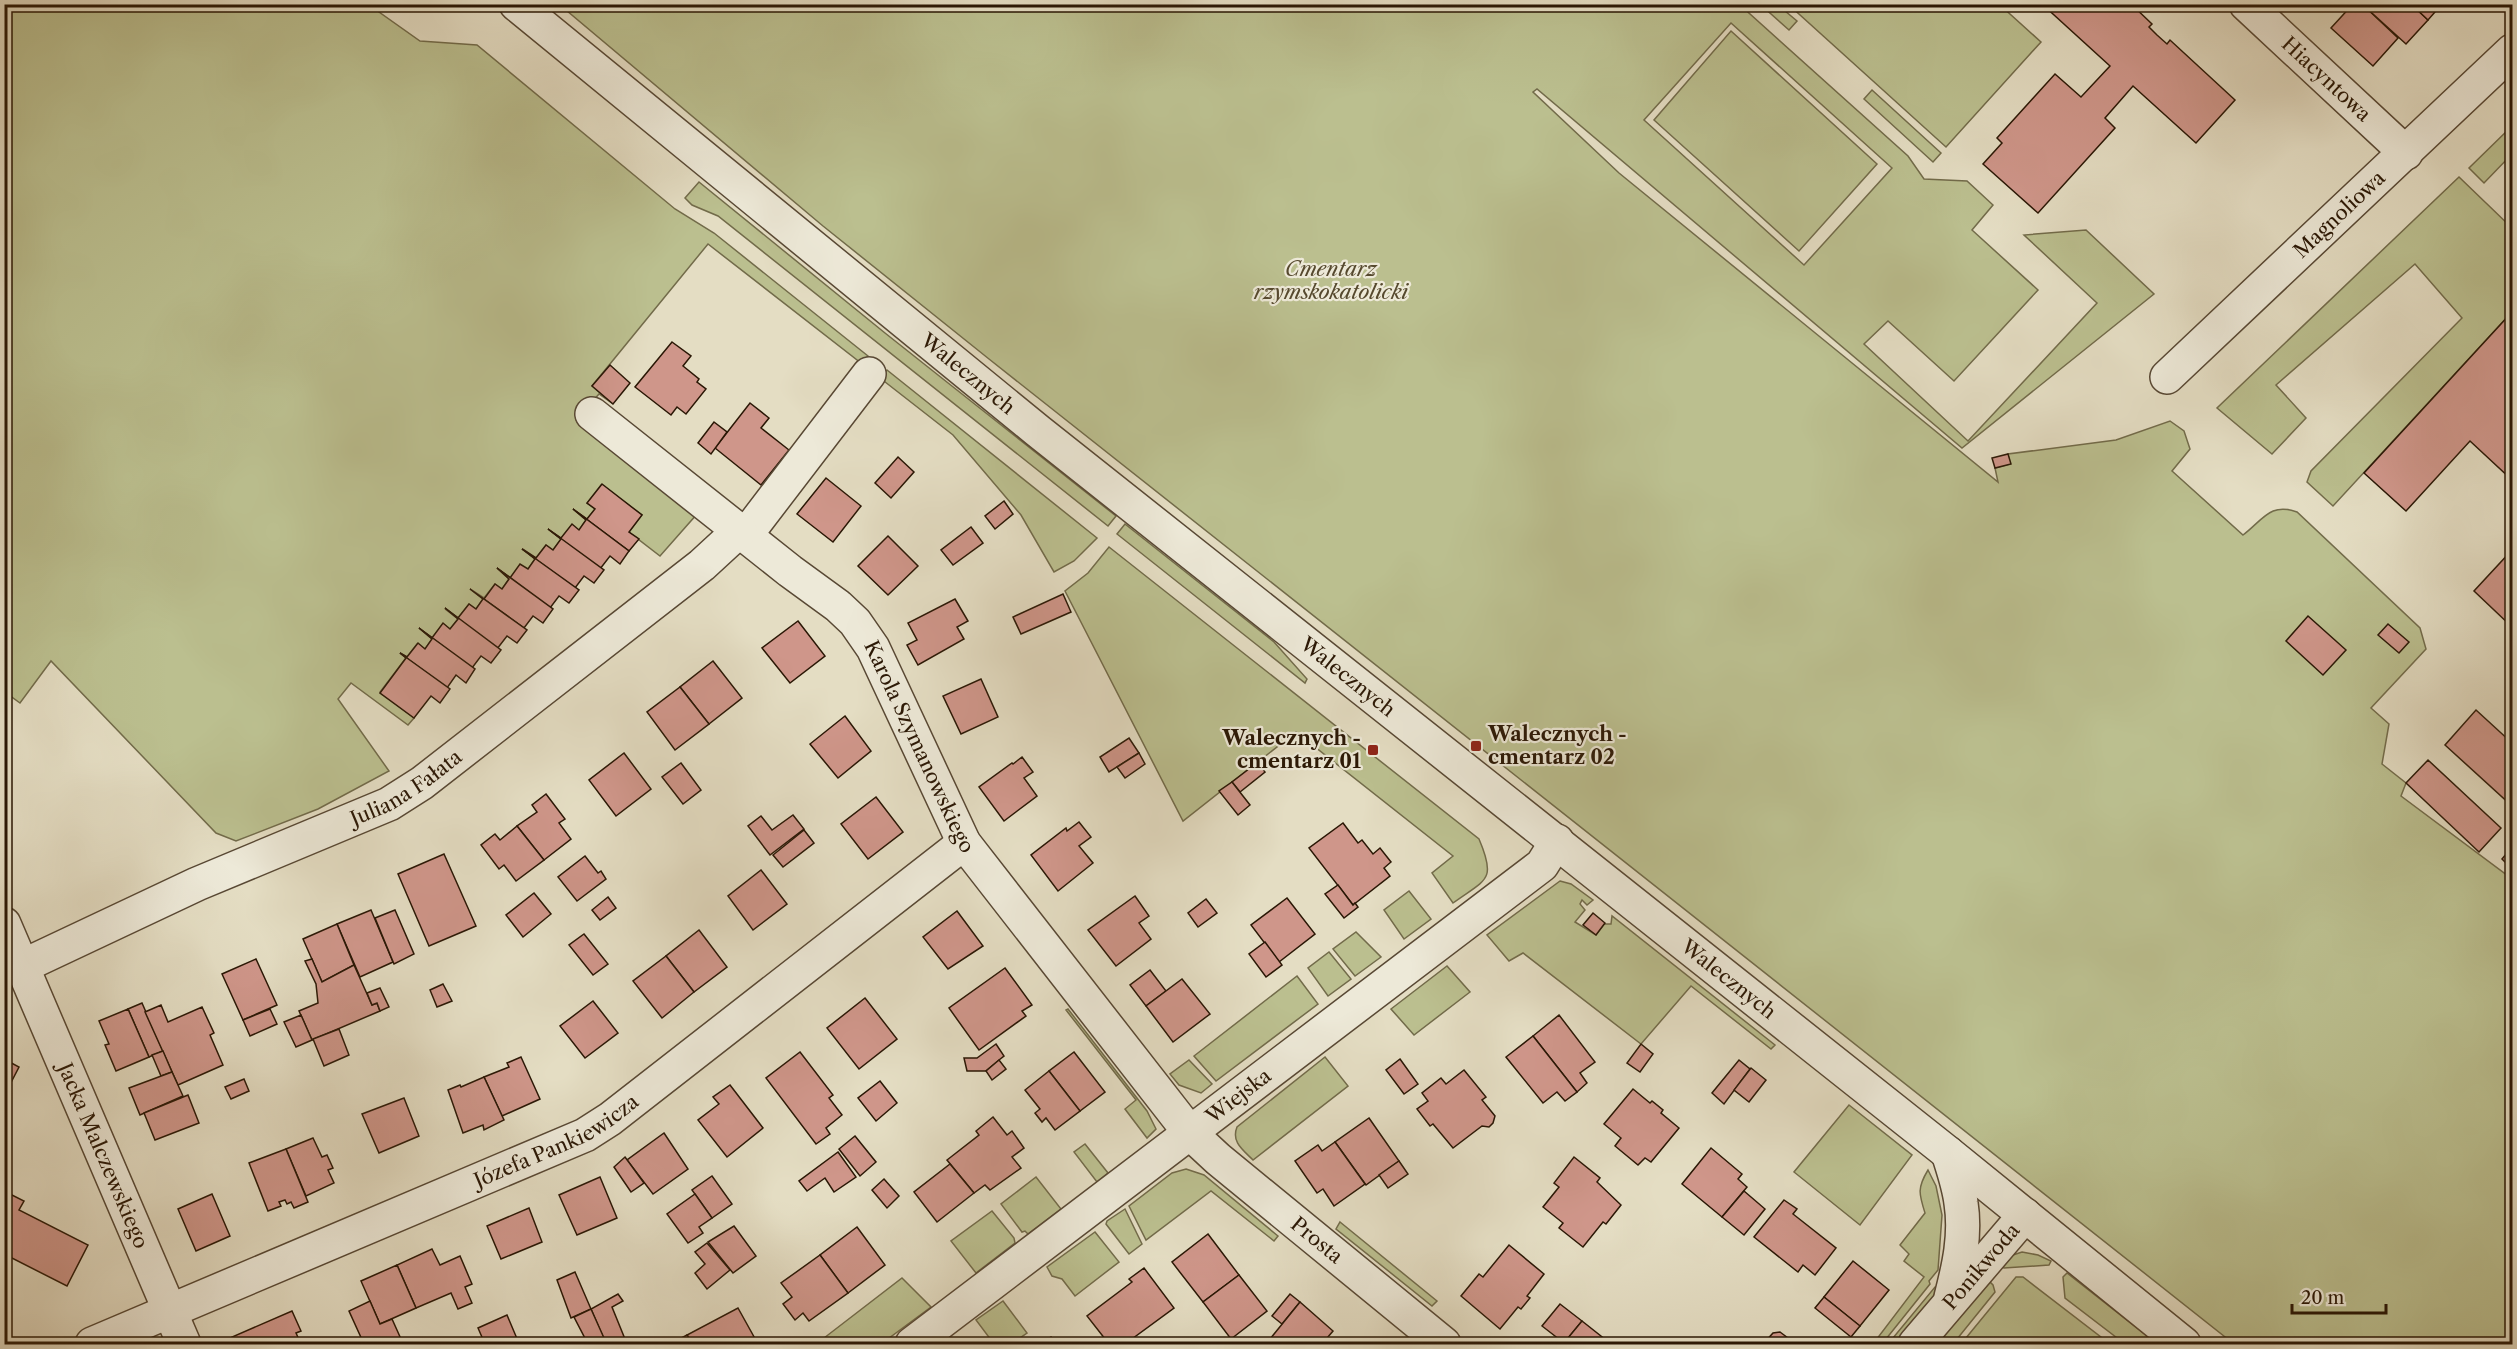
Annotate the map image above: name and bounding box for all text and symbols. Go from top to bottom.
street label: Hiacyntowa [2277,32,2376,127]
street label: Magnoliowa [2289,165,2390,263]
park label: Cmentarz rzymskokatolicki [1253,257,1410,304]
street label: Walecznych [915,328,1020,420]
street label: Walecznych [1295,631,1401,722]
street label: Karola Szymanowskiego [859,637,979,858]
place label: Walecznych - cmentarz 02 [1487,722,1627,769]
place label: Walecznych - cmentarz 01 [1221,726,1361,773]
marker: Walecznych - cmentarz 02 [1469,739,1483,753]
marker: Walecznych - cmentarz 01 [1366,743,1380,757]
street label: Juliana Fałata [344,744,467,832]
street label: Walecznych [1676,933,1781,1024]
street label: Jacka Malczewskiego [52,1056,154,1252]
street label: Wiejska [1200,1063,1276,1129]
street label: Józefa Pankiewicza [468,1089,644,1194]
street label: Prosta [1286,1212,1348,1269]
street label: Ponikwoda [1938,1218,2025,1314]
scale bar [2292,1277,2386,1315]
text: 20 m [2301,1287,2345,1309]

